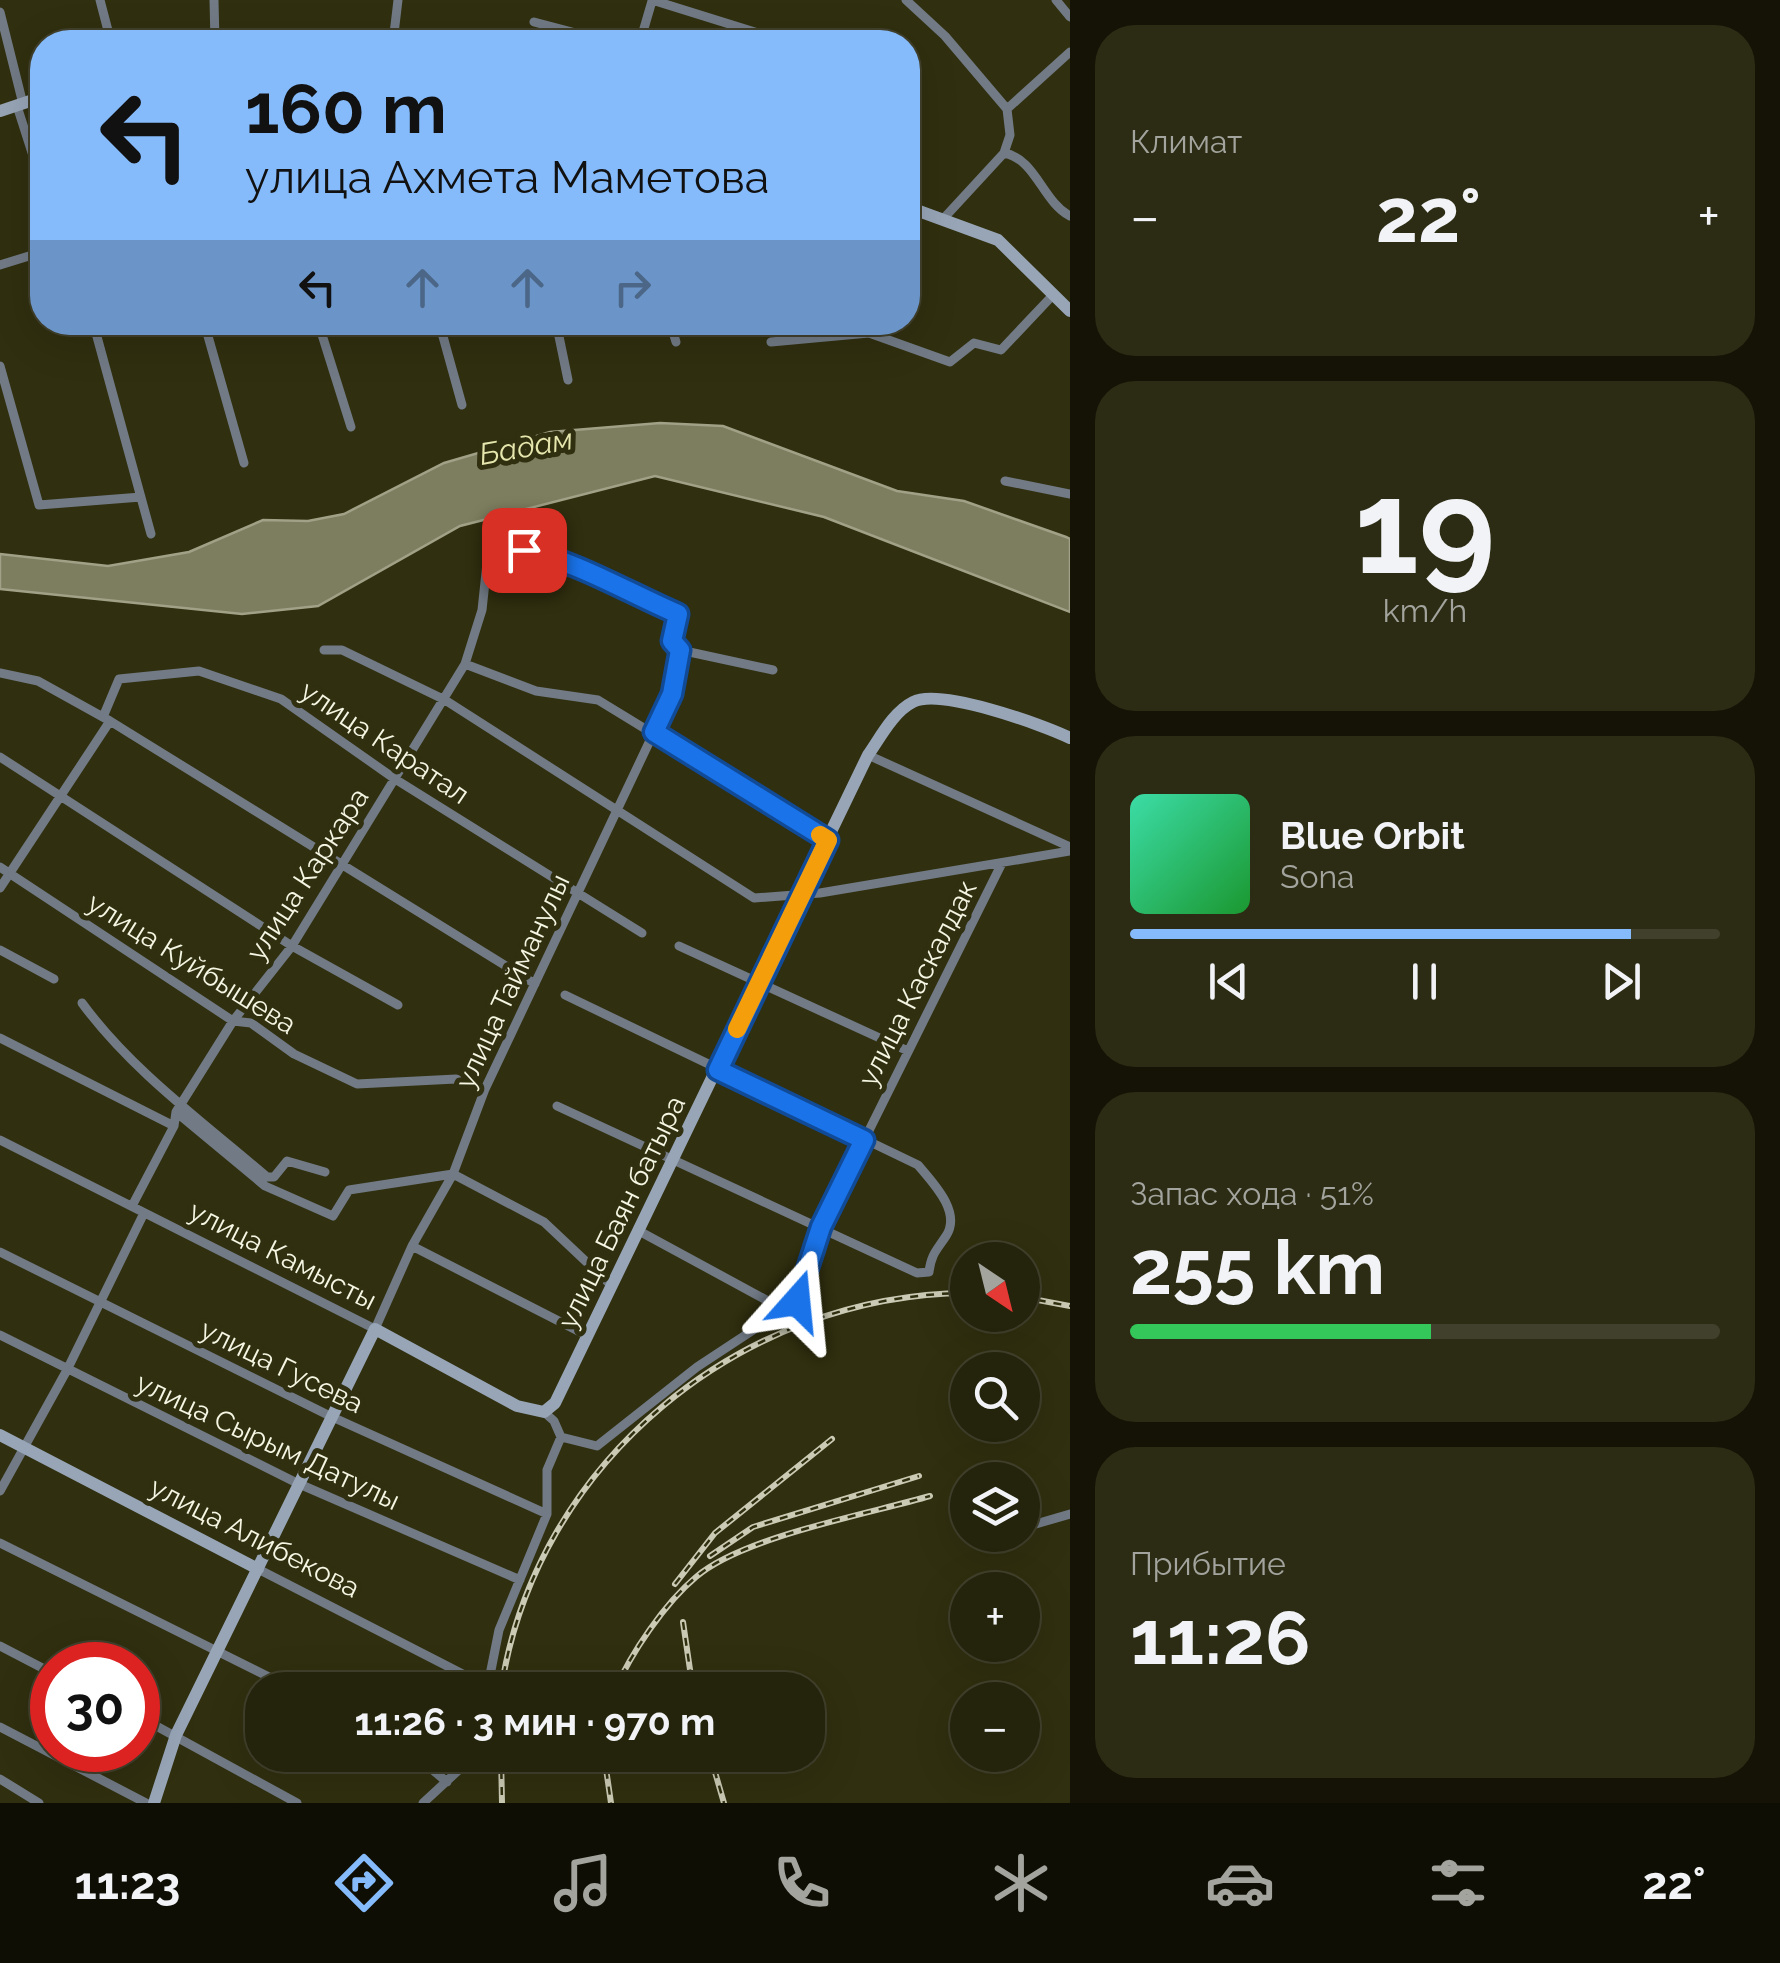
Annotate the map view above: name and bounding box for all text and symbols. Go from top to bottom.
text: 160 m [245,67,447,149]
icon: left [80,70,210,200]
text: Климат [1130,123,1242,160]
text: улица Ахмета Маметова [245,151,769,204]
text: 22° [1376,171,1481,260]
text: − [1130,184,1160,249]
text: + [1697,184,1720,249]
icon: left [290,260,345,315]
icon: ahead [395,260,450,315]
icon: ahead [500,260,555,315]
icon: right [605,260,660,315]
water label: Бадам [476,421,576,472]
text: 19 [1355,451,1495,603]
pin [482,508,567,593]
icon: arrive [497,523,552,578]
text: km/h [1383,592,1467,629]
street label: улица Каратал [294,674,475,811]
street label: улица Каркара [239,782,375,967]
text: Blue Orbit [1280,813,1465,858]
text: Sona [1280,858,1355,895]
street label: улица Тайманулы [448,869,577,1094]
street label: улица Каскалдак [851,875,984,1092]
street label: улица Куйбышева [81,886,302,1041]
icon: previous [1201,954,1256,1009]
icon: pause [1397,954,1452,1009]
icon: next [1594,954,1649,1009]
street label: улица Баян батыра [551,1090,692,1334]
text: Запас хода · 51% [1130,1175,1374,1212]
street label: улица Камысты [184,1194,382,1317]
text: 255 km [1130,1223,1385,1312]
north arrow [950,1242,1040,1332]
map controls [950,1242,1040,1772]
position arrow [745,1249,849,1353]
street label: улица Гусева [195,1313,369,1420]
button: search [950,1352,1040,1442]
street label: улица Сырым Датулы [131,1366,405,1517]
button: layers [950,1462,1040,1552]
street label: улица Алибекова [144,1470,365,1605]
text: Прибытие [1130,1545,1286,1582]
button: + [950,1572,1040,1662]
text: 11:26 [1130,1593,1310,1682]
speed limit sign: 30 [30,1642,160,1772]
button: − [950,1682,1040,1772]
text: 11:26 · 3 мин · 970 m [355,1699,715,1744]
icon: directions [329,1848,399,1918]
icon: music [548,1848,618,1918]
icon: phone [767,1848,837,1918]
icon: climate [986,1848,1056,1918]
icon: car [1205,1848,1275,1918]
icon: filters [1423,1848,1493,1918]
text: 11:23 [74,1857,180,1910]
text: 22° [1642,1857,1706,1910]

